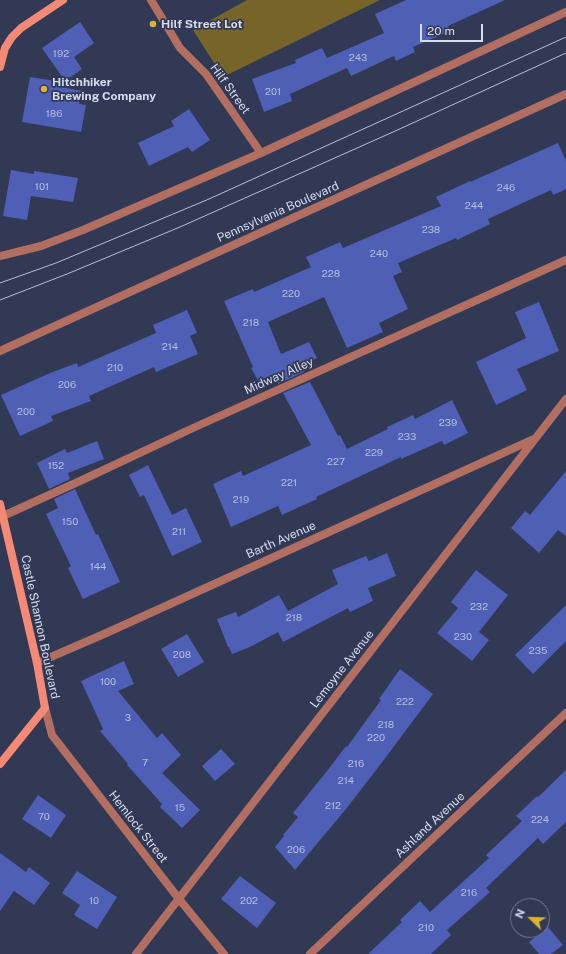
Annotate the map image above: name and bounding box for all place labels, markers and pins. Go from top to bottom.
place label: Hilf Street Lot [161,17,243,31]
marker: Hilf Street Lot [148,19,158,29]
place label: Hitchhiker Brewing Company [52,75,156,103]
marker: Hitchhiker Brewing Company [39,84,49,94]

